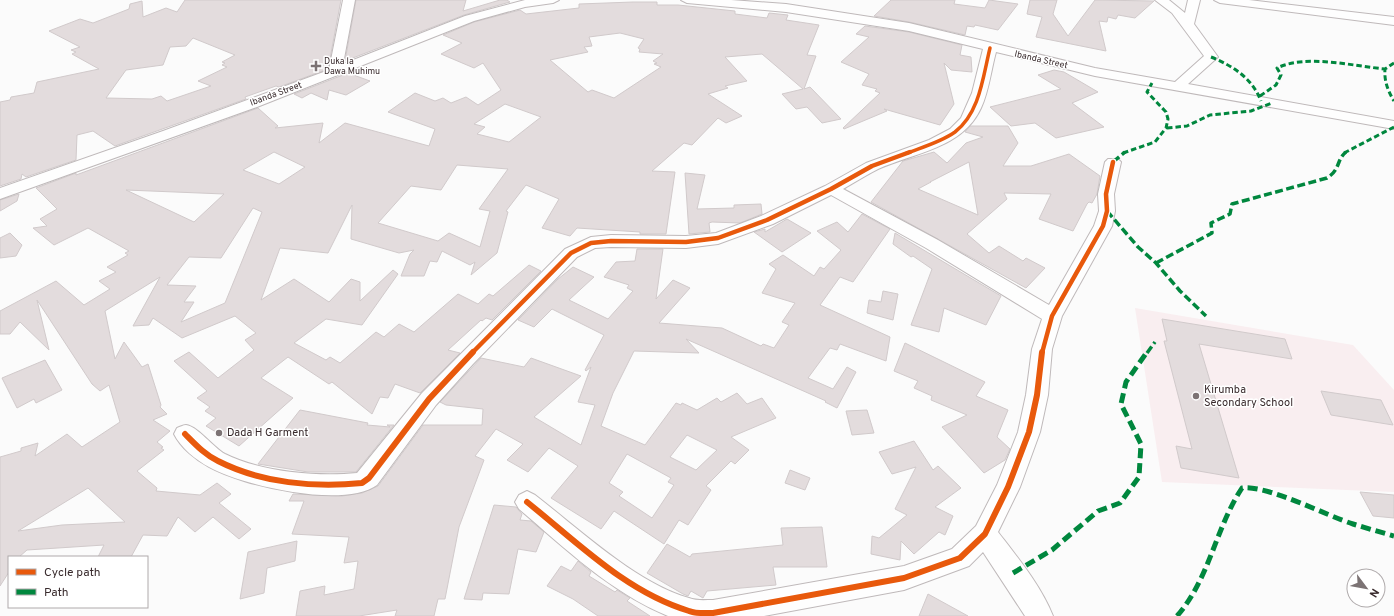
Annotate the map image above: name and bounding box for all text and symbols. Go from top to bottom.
street label: Ibanda Street [1013,49,1069,71]
place label: Duka la Dawa Muhimu [324,56,380,77]
marker: Duka la Dawa Muhimu [311,61,321,71]
street label: Ibanda Street [249,80,303,108]
place label: Kirumba Secondary School [1204,383,1293,410]
marker: Kirumba Secondary School [1191,391,1201,401]
place label: Dada H Garment [227,426,309,440]
marker: Dada H Garment [214,428,224,438]
legend [8,556,148,608]
text: Cycle path [44,565,101,581]
north arrow [1346,568,1386,608]
text: Path [44,585,69,601]
text: N [1366,586,1382,600]

